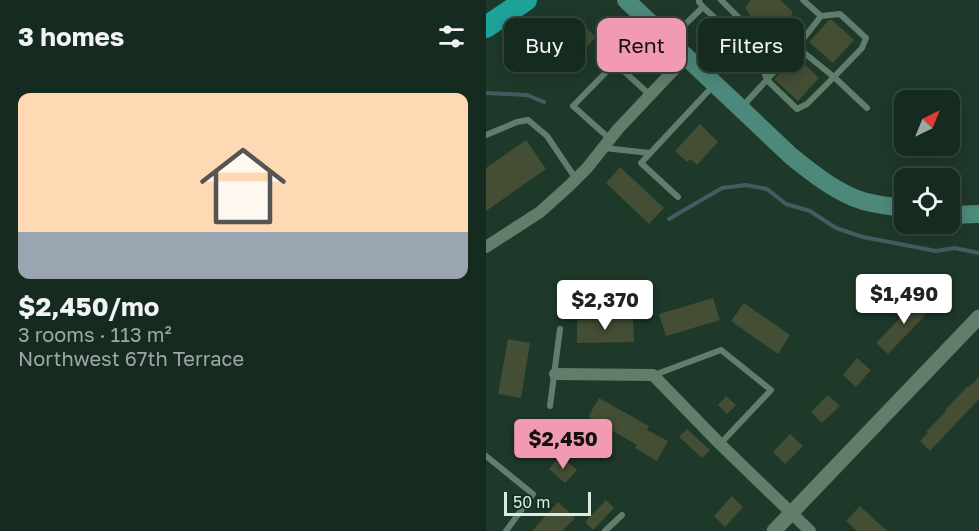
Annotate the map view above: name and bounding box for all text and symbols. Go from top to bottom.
chip: Buy [504,18,585,72]
chip: Rent [597,18,686,72]
chip: Filters [698,18,804,72]
icon: filters [435,20,468,53]
text: 3 homes [18,21,124,52]
north arrow [894,90,960,156]
map controls [894,90,960,234]
icon: home [189,132,297,240]
button: locate [894,168,960,234]
pin: $1,490 [855,274,953,325]
pin: $2,370 [556,280,654,331]
text: $1,490 [870,281,938,305]
text: $2,370 [571,287,639,311]
text: $2,450/mo [18,291,159,322]
text: 3 rooms · 113 m² [18,322,172,346]
text: Northwest 67th Terrace [18,346,244,370]
pin: $2,450 [514,419,612,470]
text: $2,450 [528,426,598,450]
scale bar [504,489,591,516]
text: 50 m [513,492,550,512]

